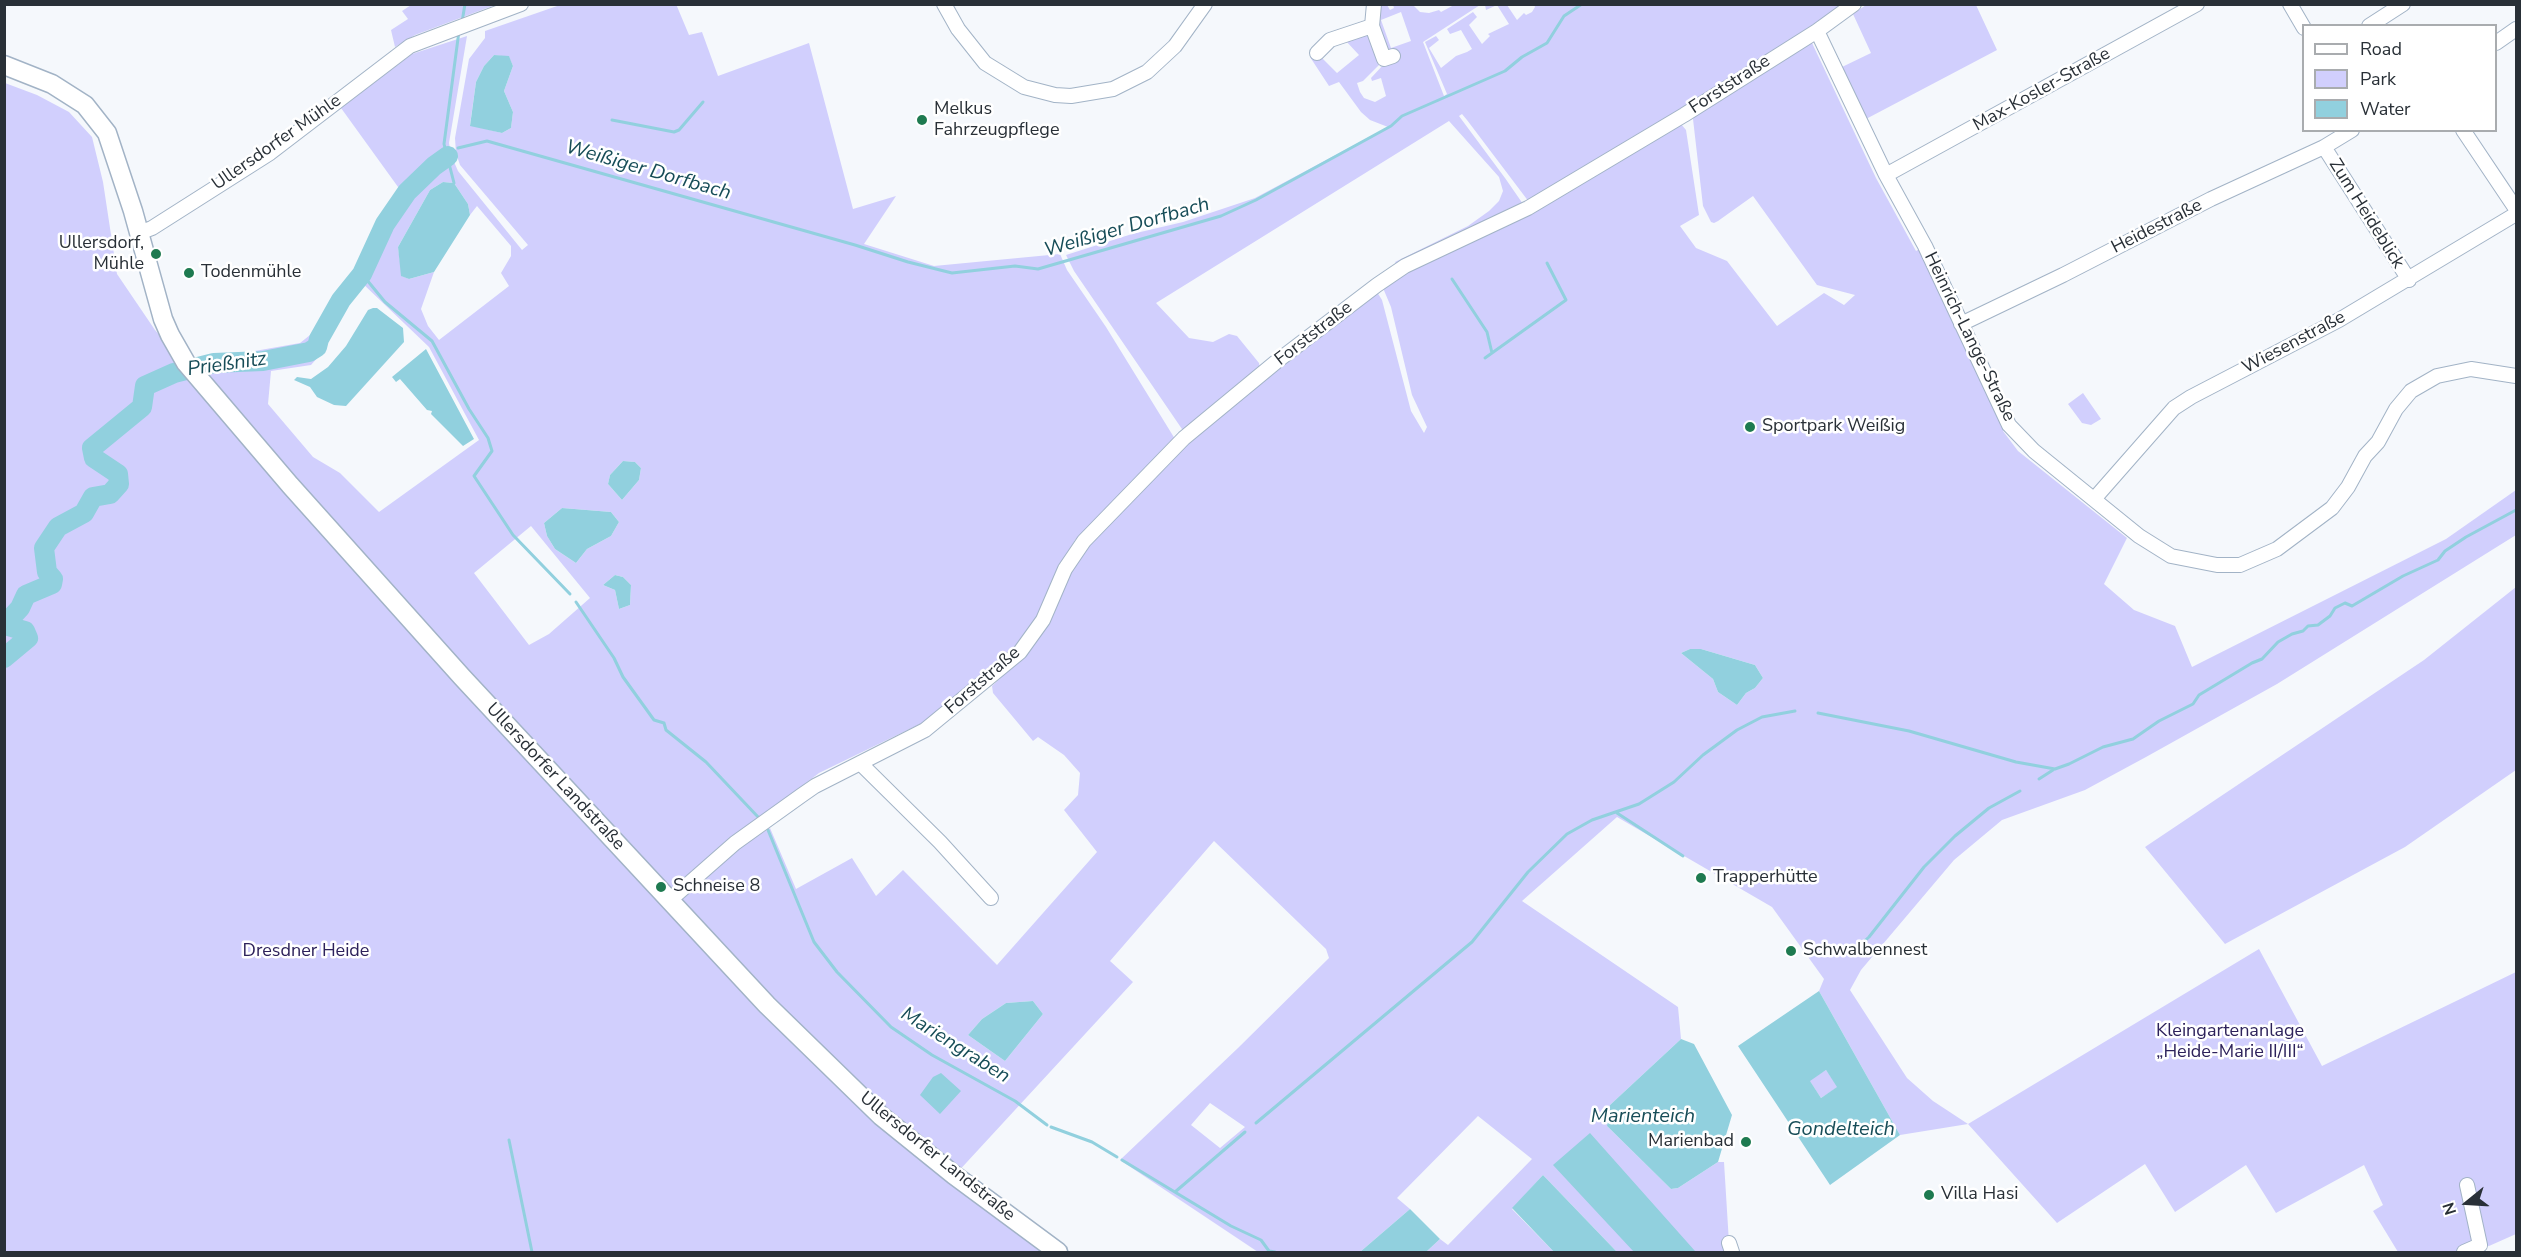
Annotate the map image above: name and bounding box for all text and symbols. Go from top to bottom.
legend [2302,24,2497,132]
text: Road [2360,37,2402,61]
street label: Max-Kosler-Straße [1970,43,2114,137]
street label: Forststraße [1685,51,1775,119]
text: Park [2360,67,2396,91]
street label: Ullersdorfer Mühle [208,90,346,196]
text: Water [2360,97,2411,121]
place label: Melkus Fahrzeugpflege [934,99,1059,142]
marker: Melkus Fahrzeugpflege [915,113,929,127]
water label: Weißiger Dorfbach [563,136,733,206]
street label: Zum Heideblick [2324,155,2408,273]
water label: Weißiger Dorfbach [1042,193,1212,263]
street label: Heidestraße [2108,195,2206,259]
place label: Ullersdorf, Mühle [59,233,144,276]
marker: Ullersdorf, Mühle [149,247,163,261]
street label: Heinrich-Lange-Straße [1919,249,2019,425]
place label: Todenmühle [201,262,301,284]
marker: Todenmühle [182,266,196,280]
street label: Forststraße [1271,297,1357,371]
street label: Wiesenstraße [2239,307,2349,379]
water label: Prießnitz [186,348,268,382]
place label: Sportpark Weißig [1762,416,1905,438]
marker: Sportpark Weißig [1743,420,1757,434]
street label: Forststraße [941,643,1025,719]
street label: Ullersdorfer Landstraße [481,699,629,855]
place label: Trapperhütte [1713,867,1818,889]
marker: Trapperhütte [1694,871,1708,885]
place label: Schneise 8 [673,876,760,898]
marker: Schneise 8 [654,880,668,894]
place label: Schwalbennest [1803,940,1927,962]
park label: Dresdner Heide [243,941,369,963]
marker: Schwalbennest [1784,944,1798,958]
water label: Mariengraben [896,1003,1014,1089]
park label: Kleingartenanlage „Heide-Marie II/III“ [2156,1021,2304,1064]
street label: Ullersdorfer Landstraße [855,1088,1019,1226]
water label: Marienteich [1591,1105,1695,1129]
water label: Gondelteich [1787,1118,1895,1142]
place label: Marienbad [1648,1131,1734,1153]
marker: Marienbad [1739,1135,1753,1149]
north arrow [2437,1173,2497,1233]
place label: Villa Hasi [1941,1184,2018,1206]
marker: Villa Hasi [1922,1188,1936,1202]
text: N [2438,1199,2462,1218]

